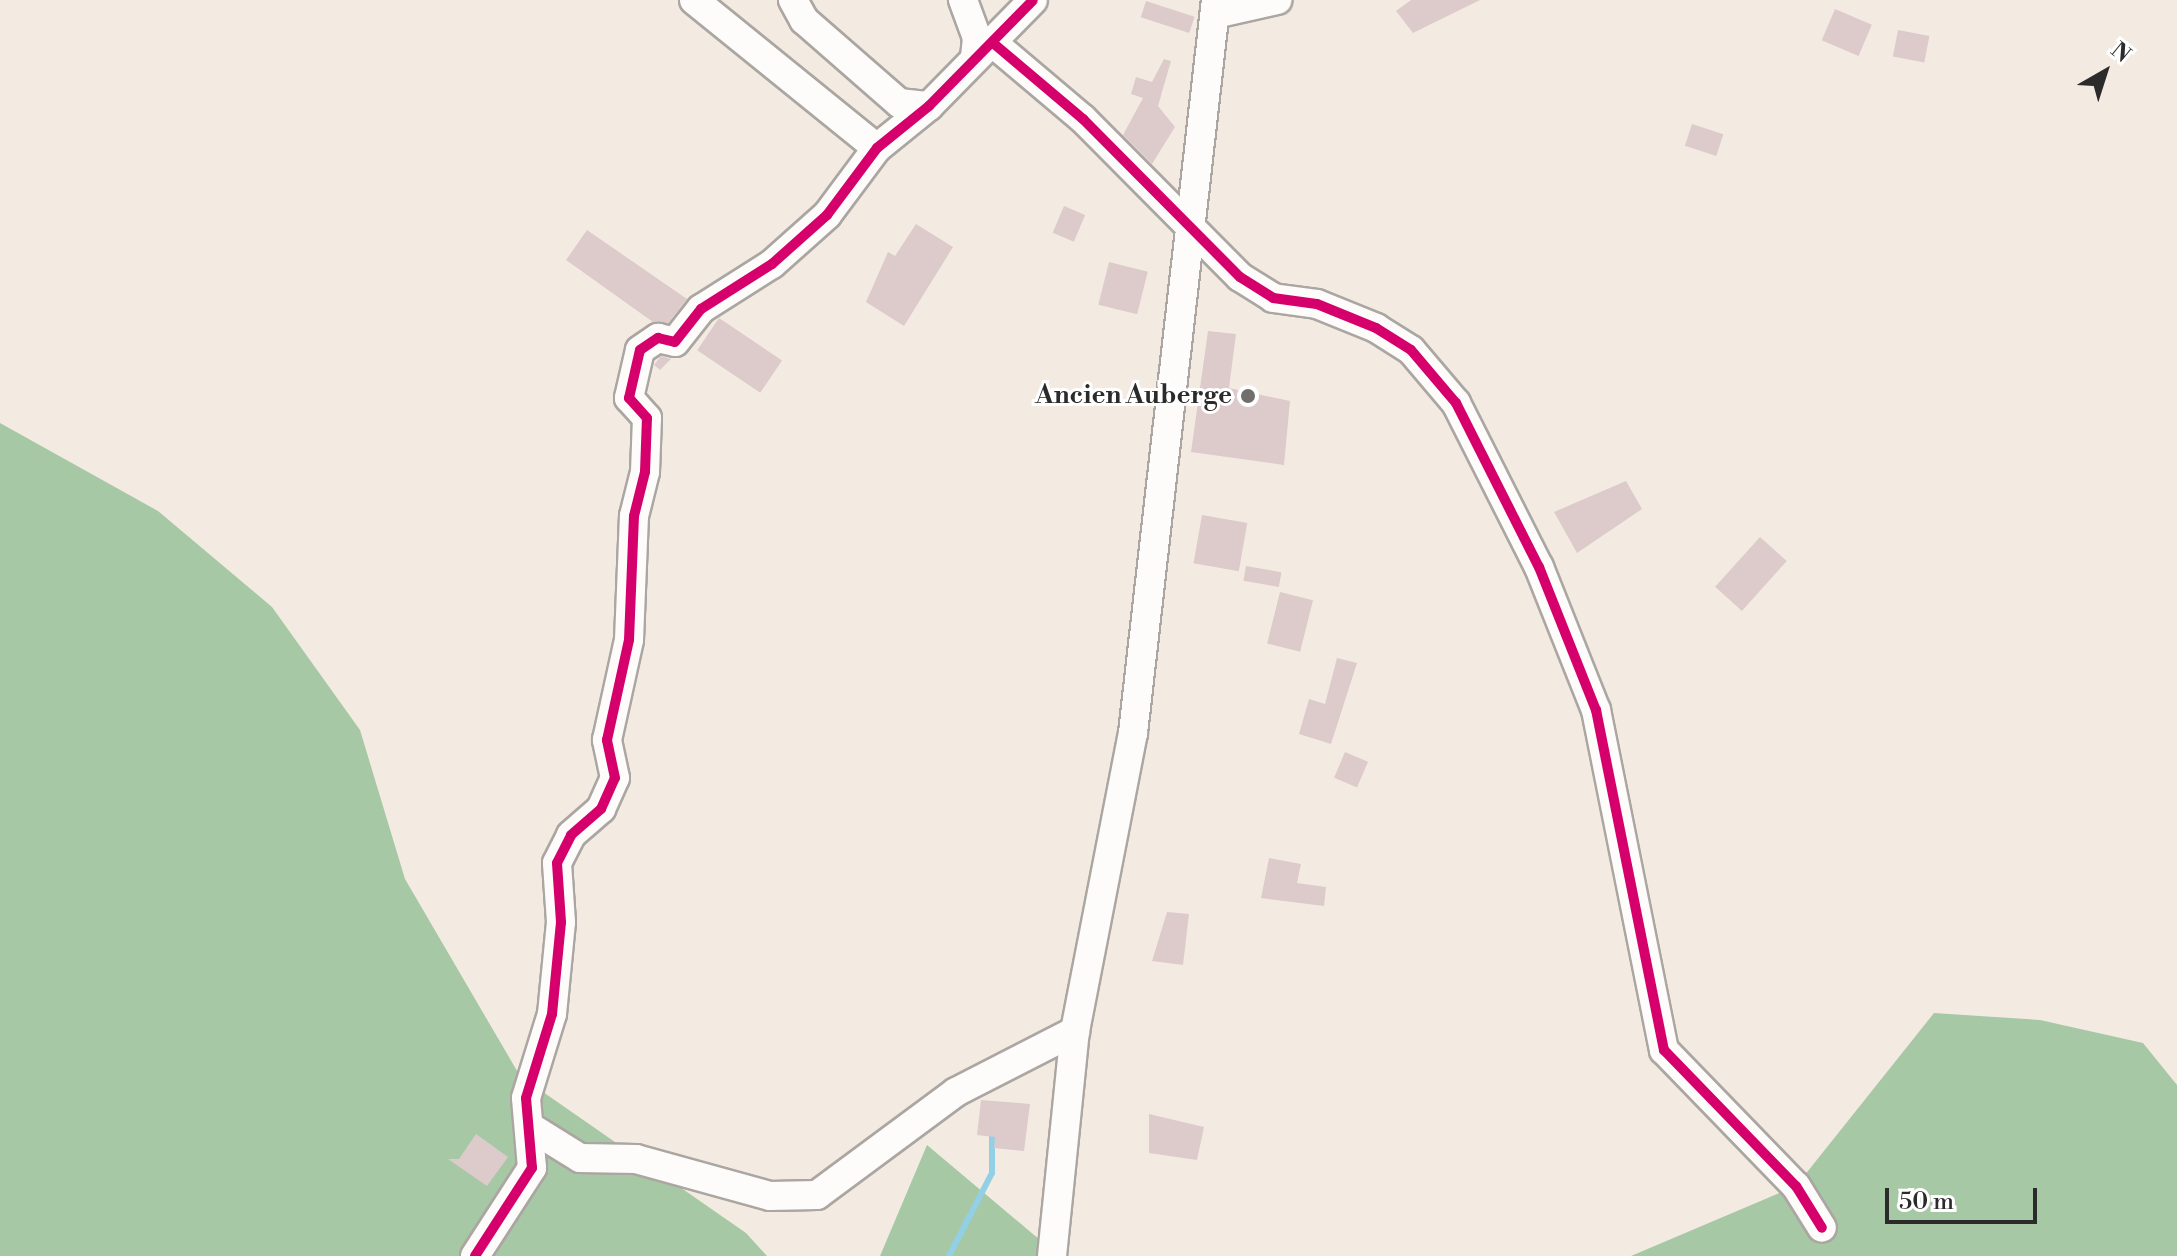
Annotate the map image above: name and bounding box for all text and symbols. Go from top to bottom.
north arrow [2065,32,2145,112]
text: N [2105,37,2136,69]
place label: Ancien Auberge [1035,380,1232,412]
marker: Ancien Auberge [1239,387,1257,405]
scale bar [1889,1172,2041,1222]
text: 50 m [1899,1187,1954,1217]

